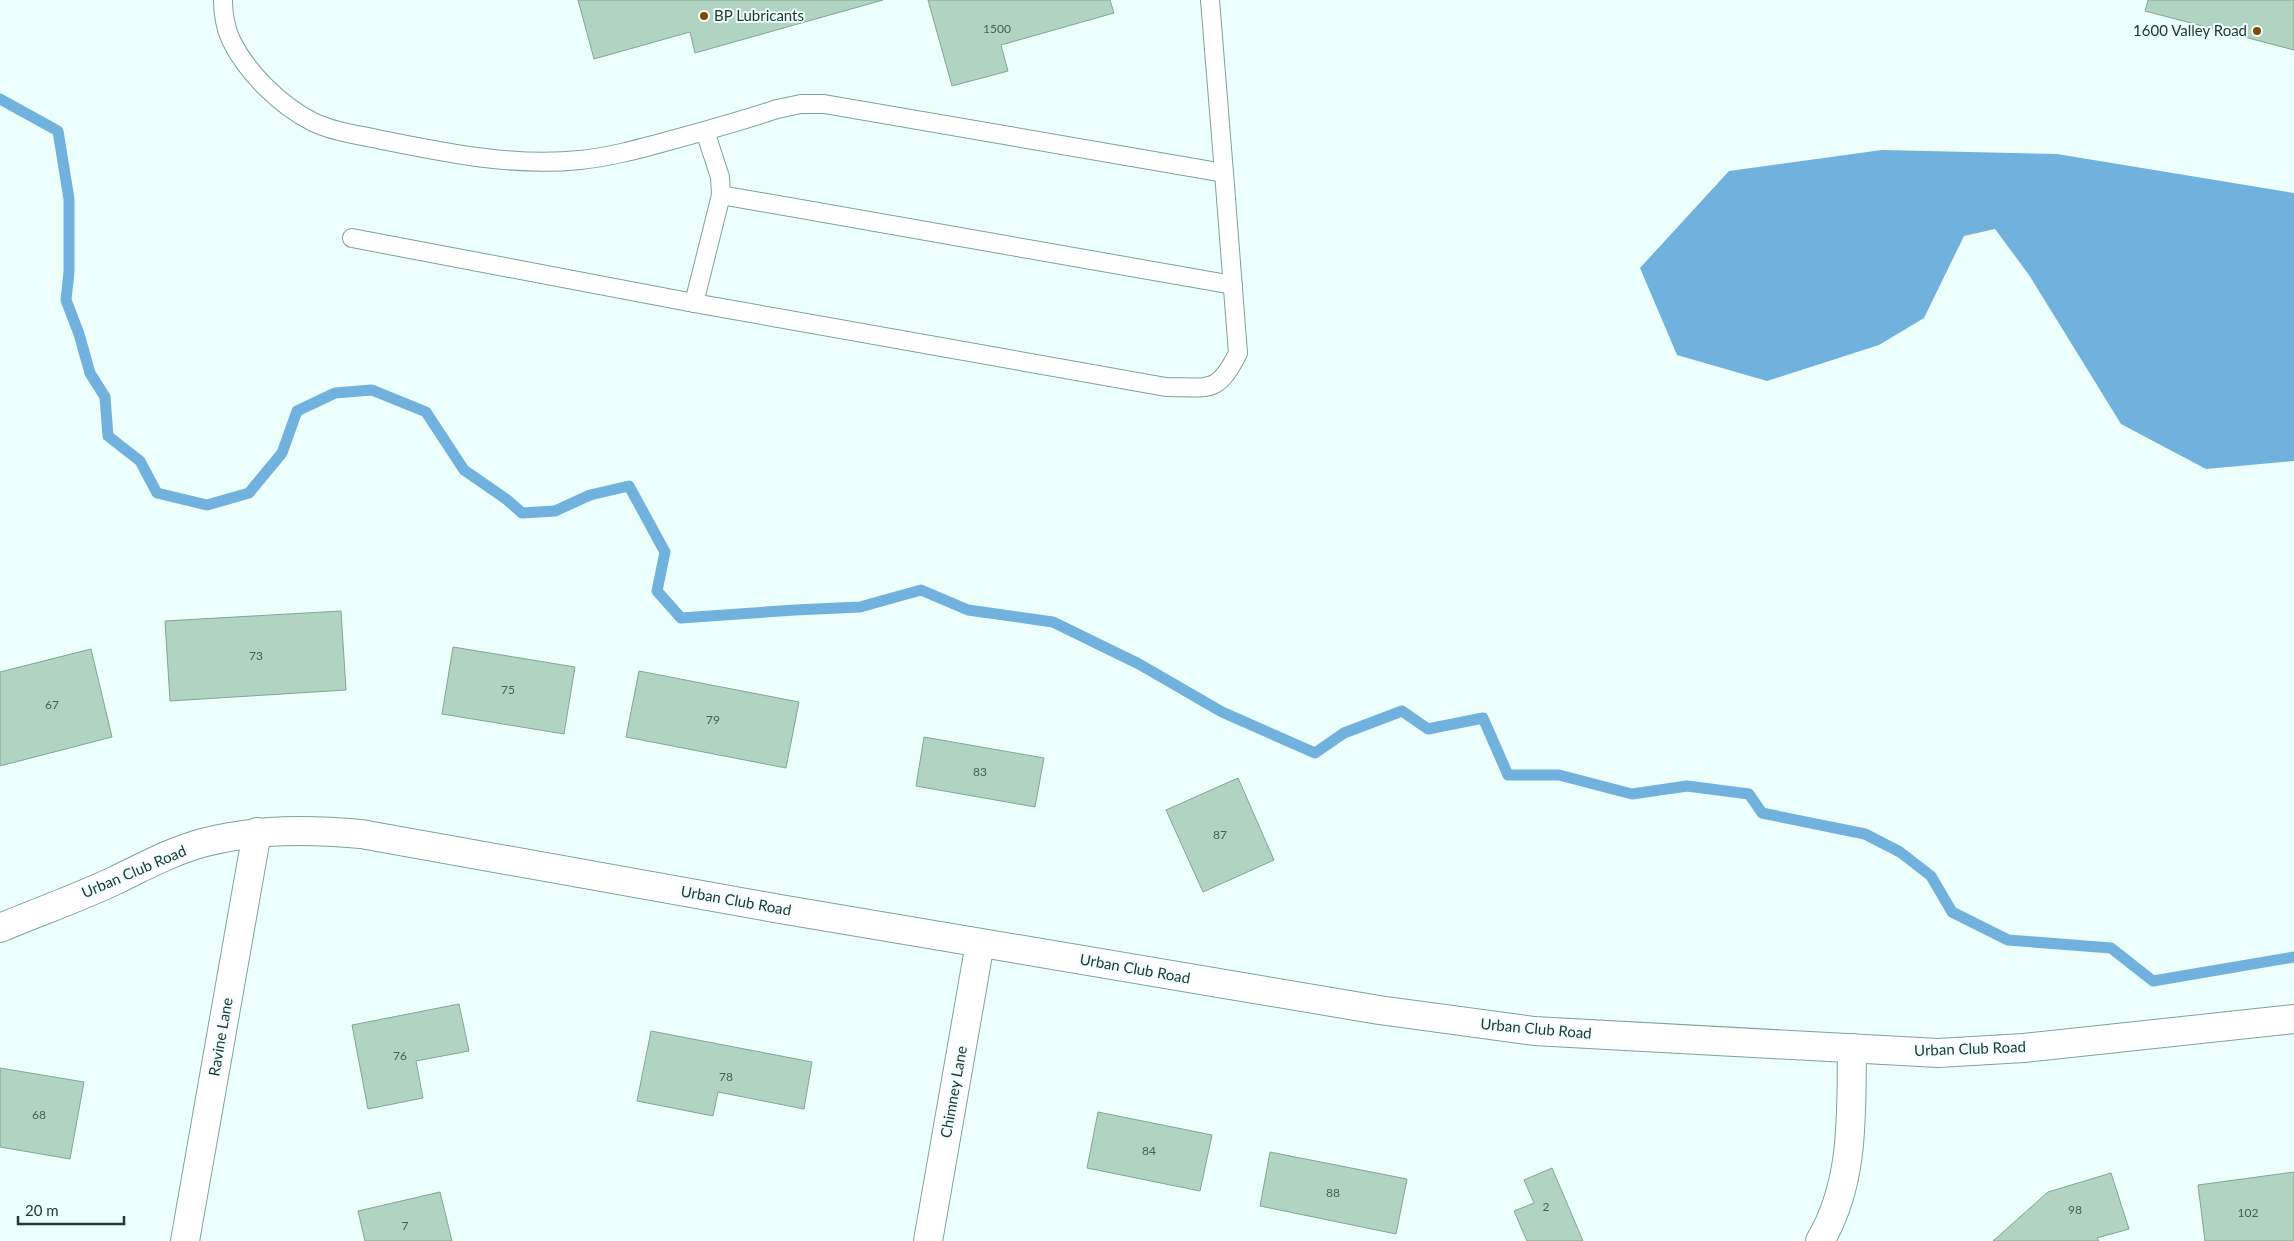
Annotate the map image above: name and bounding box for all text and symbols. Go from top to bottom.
place label: BP Lubricants [714,6,804,24]
marker: BP Lubricants [698,10,710,22]
house number: 1500 [983,21,1011,36]
place label: 1600 Valley Road [2133,21,2247,39]
marker: 1600 Valley Road [2251,25,2263,37]
house number: 73 [249,648,263,663]
house number: 75 [501,682,515,697]
house number: 67 [45,697,59,712]
house number: 79 [706,712,720,727]
house number: 83 [973,764,987,779]
house number: 87 [1213,827,1227,842]
street label: Urban Club Road [79,841,189,901]
street label: Urban Club Road [680,881,793,919]
street label: Urban Club Road [1079,949,1192,987]
street label: Ravine Lane [204,996,236,1078]
street label: Urban Club Road [1480,1014,1593,1042]
street label: Urban Club Road [1914,1037,2026,1059]
street label: Chimney Lane [936,1044,970,1139]
house number: 76 [393,1048,407,1063]
house number: 78 [719,1069,733,1084]
house number: 68 [32,1107,46,1122]
house number: 84 [1142,1143,1156,1158]
house number: 88 [1326,1185,1340,1200]
scale bar [18,1194,124,1226]
house number: 2 [1543,1199,1550,1214]
text: 20 m [25,1201,59,1219]
house number: 98 [2068,1202,2082,1217]
house number: 102 [2238,1205,2258,1220]
house number: 7 [402,1218,409,1233]

